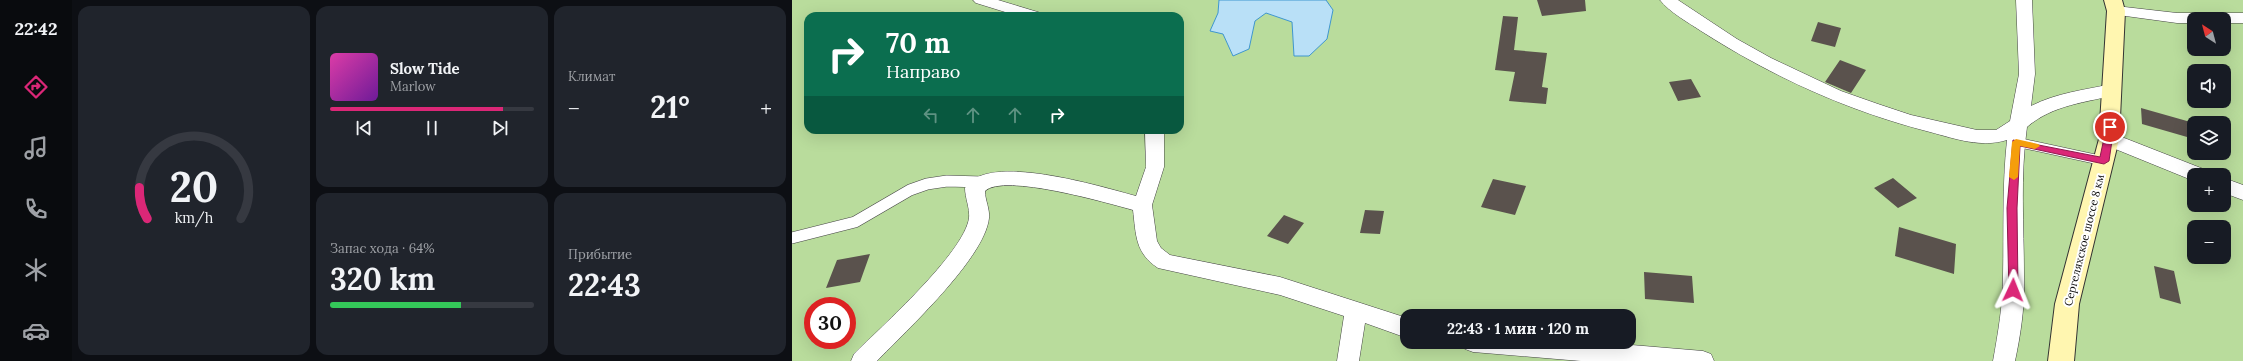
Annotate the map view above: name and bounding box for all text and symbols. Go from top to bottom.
north arrow [2187,12,2231,56]
map controls [2187,12,2231,264]
text: 22:42 [14,17,58,40]
text: 70 m [886,25,950,61]
icon: right [820,28,872,80]
text: Slow Tide [390,59,460,78]
text: Направо [886,60,960,83]
button: sound [2187,64,2231,108]
text: Климат [568,68,615,85]
icon: directions [22,73,50,101]
text: Marlow [390,78,436,95]
text: 21° [650,88,690,126]
text: − [568,94,580,122]
text: + [760,94,772,122]
icon: left [920,104,942,126]
icon: ahead [962,104,984,126]
icon: ahead [1004,104,1026,126]
icon: right [1046,104,1068,126]
pin [2093,110,2127,144]
icon: arrive [2099,116,2121,138]
button: layers [2187,116,2231,160]
icon: previous [353,117,375,139]
icon: pause [421,117,443,139]
icon: next [489,117,511,139]
icon: music [22,134,50,162]
text: 20 [170,159,218,212]
button: + [2187,168,2231,212]
street label: Сергеляхское шоссе 8 км [2061,173,2107,307]
icon: phone [22,195,50,223]
text: km/h [175,208,214,227]
button: − [2187,220,2231,264]
text: Запас хода · 64% [330,240,435,257]
text: Прибытие [568,246,632,263]
icon: climate [22,256,50,284]
text: 320 km [330,260,435,298]
text: 22:43 [568,266,641,304]
position arrow [1992,269,2034,311]
speed limit sign: 30 [804,297,856,349]
icon: car [22,317,50,345]
text: 22:43 · 1 мин · 120 m [1447,319,1589,338]

